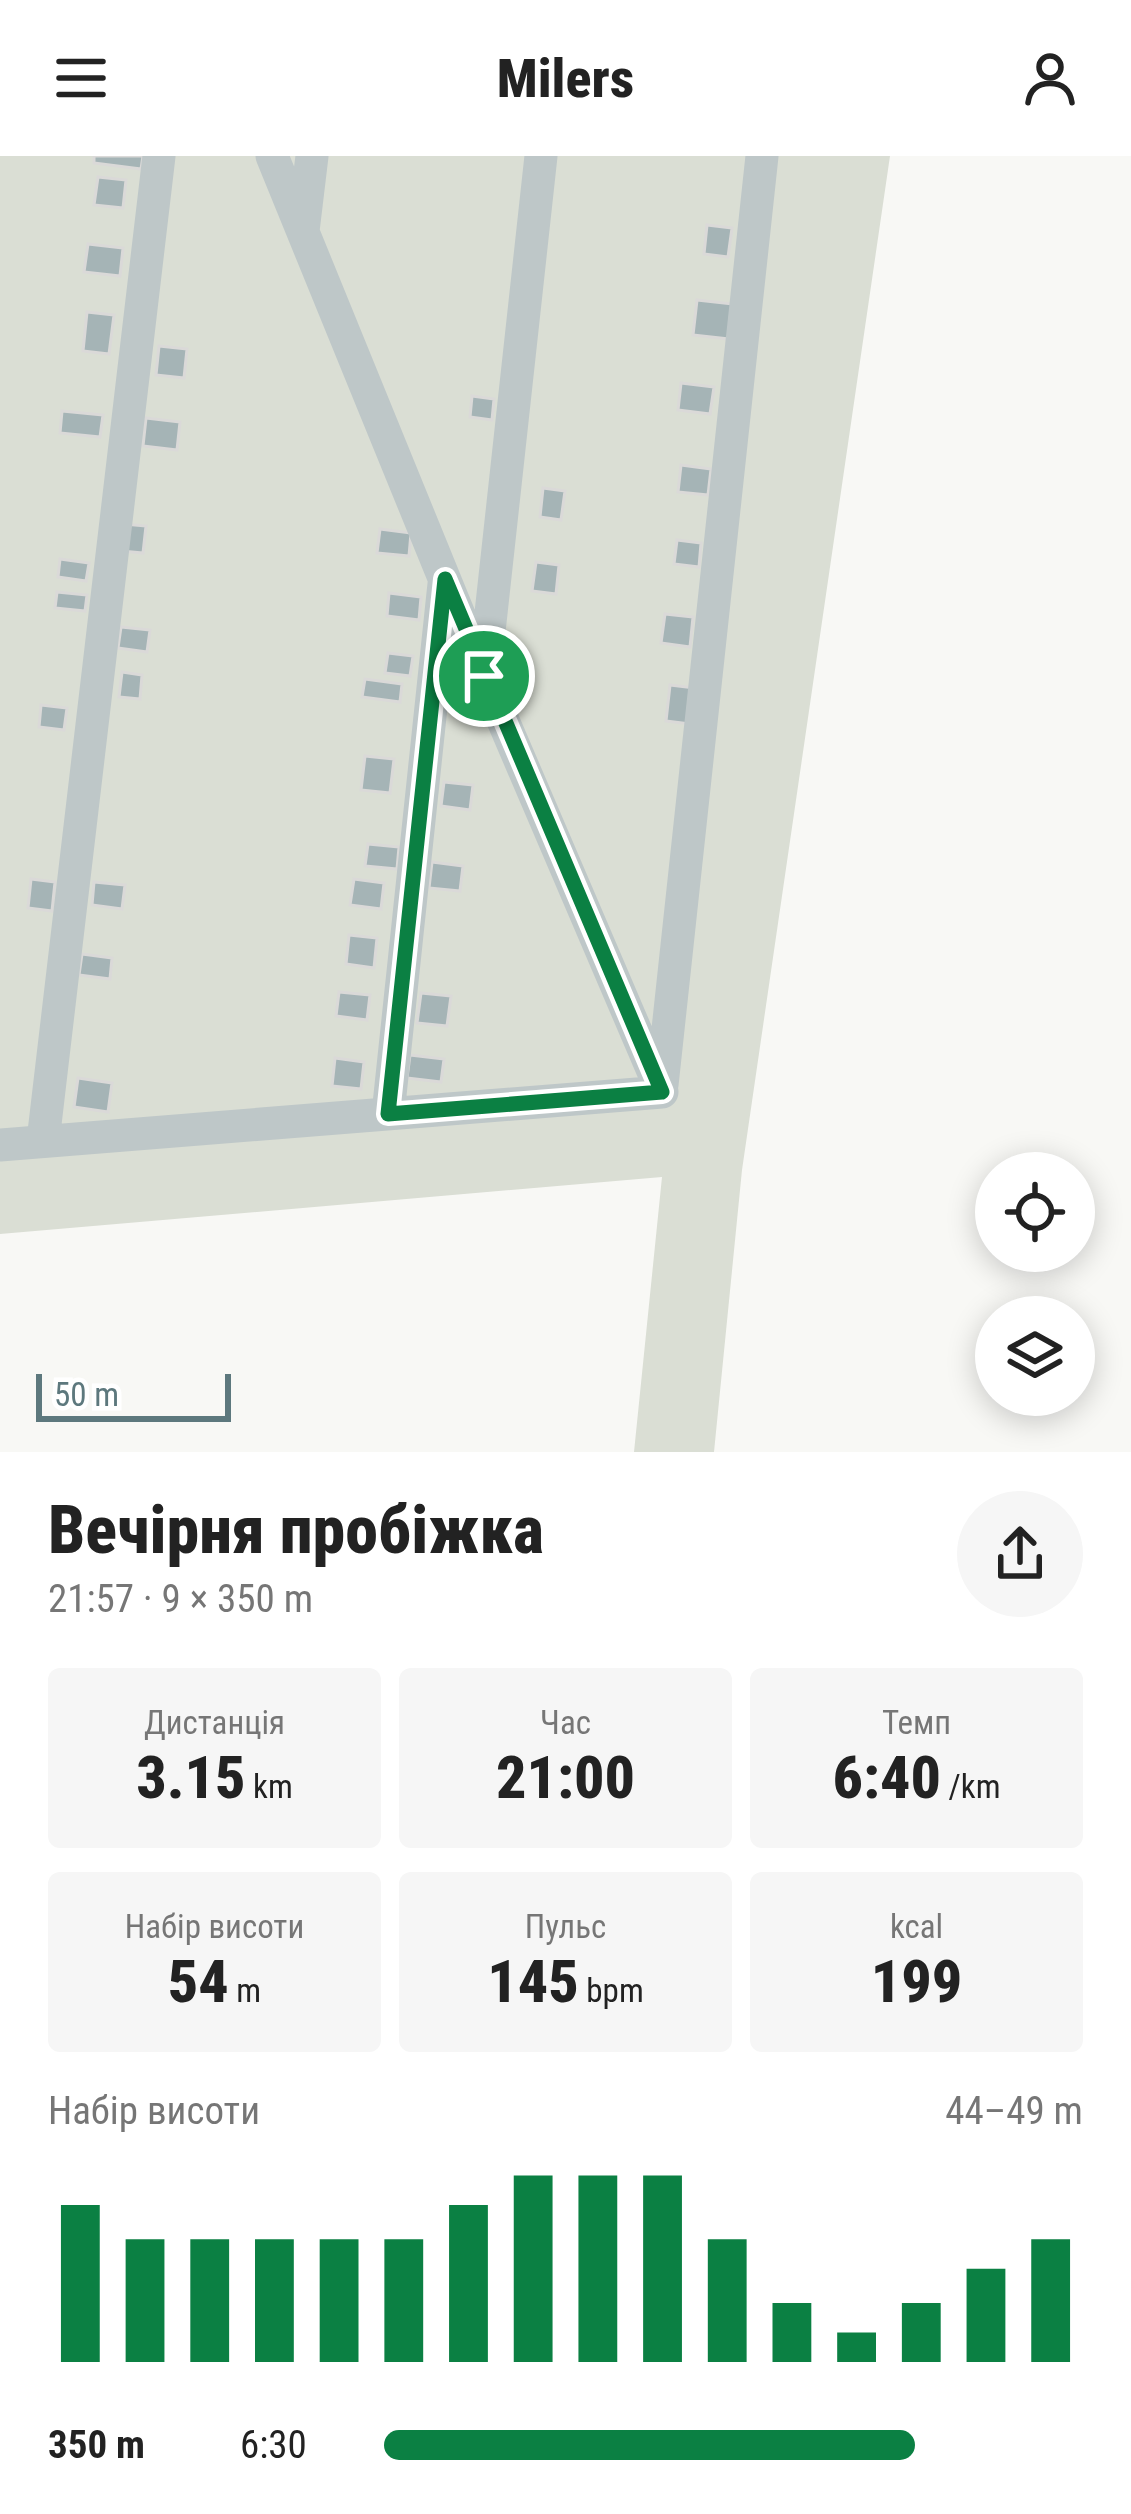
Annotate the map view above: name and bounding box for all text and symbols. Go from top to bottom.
icon: menu [48,45,114,111]
icon: person [1017,45,1083,111]
text: Milers [497,47,634,110]
pin [433,625,535,727]
icon: arrive [451,643,517,709]
map controls [975,1152,1095,1416]
button: locate [975,1152,1095,1272]
button: layers [975,1296,1095,1416]
scale bar [36,1368,231,1421]
text: 50 m [54,1375,119,1414]
button: share [957,1491,1083,1617]
text: Вечірня пробіжка [48,1492,544,1569]
text: 21:57 · 9 × 350 m [48,1576,313,1622]
text: Дистанція [144,1703,285,1742]
text: Час [540,1703,591,1742]
text: Темп [882,1703,951,1742]
text: 3.15 [136,1742,246,1813]
text: 21:00 [496,1742,635,1813]
text: 6:40 [833,1742,941,1813]
text: km [246,1767,293,1806]
text: /km [941,1767,1000,1806]
text: Набір висоти [125,1907,304,1946]
text: Пульс [525,1907,606,1946]
text: kcal [890,1907,943,1946]
text: 54 [168,1946,229,2017]
text: 145 [487,1946,579,2017]
text: 199 [871,1946,962,2017]
text: m [229,1971,261,2010]
text: bpm [579,1971,644,2010]
text: Набір висоти [48,2088,260,2134]
text: 44–49 m [945,2088,1083,2134]
text: 350 m [48,2422,145,2468]
text: 6:30 [240,2422,307,2468]

